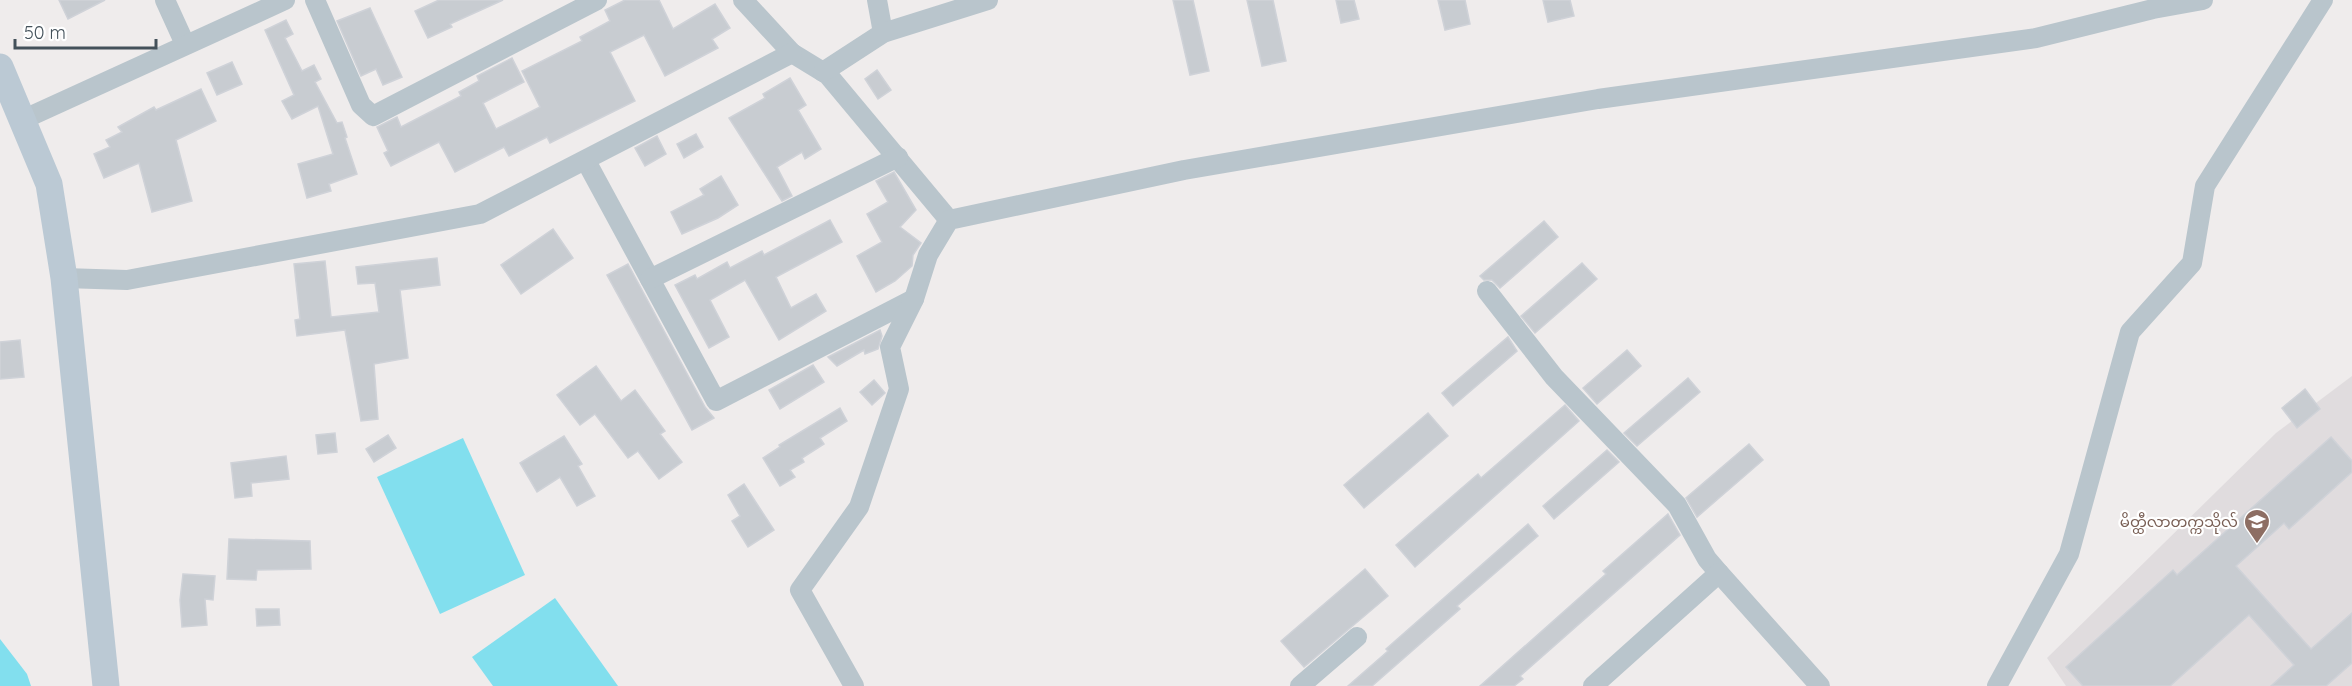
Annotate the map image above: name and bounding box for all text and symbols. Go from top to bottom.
scale bar [15,12,156,50]
text: 50 m [24,21,66,44]
school or university icon: မိတ္ထီလာတက္ကသိုလ် [2242,507,2272,545]
place label: မိတ္ထီလာတက္ကသိုလ် [2120,512,2238,534]

